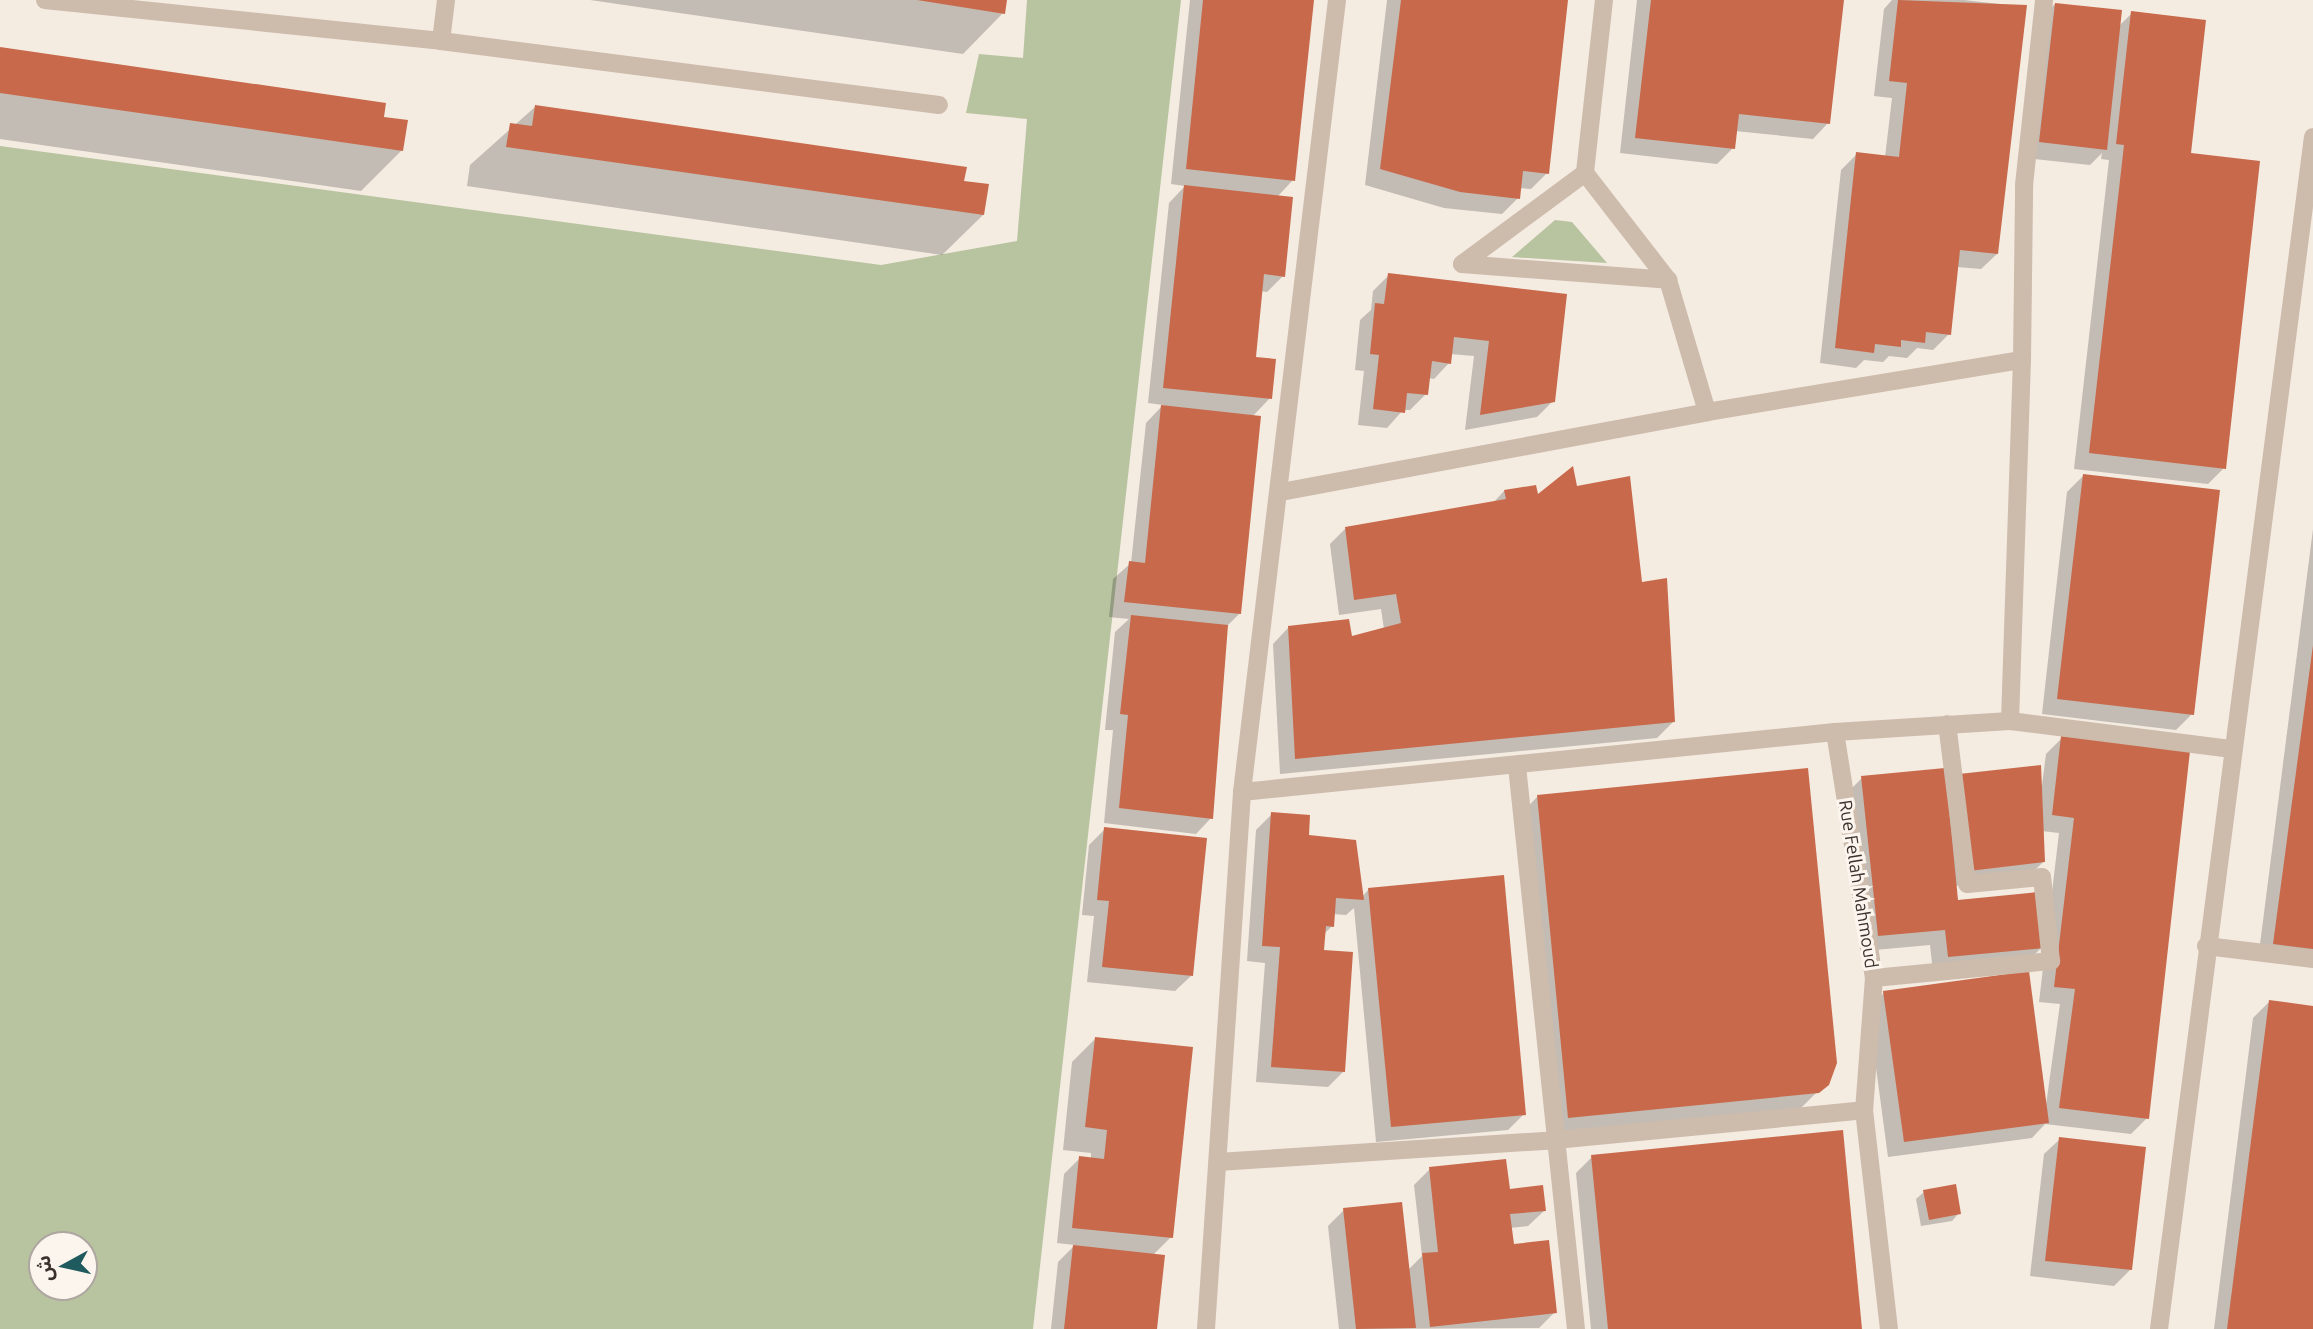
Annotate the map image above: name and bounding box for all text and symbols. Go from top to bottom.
street label: Rue Fellah Mahmoud [1835,798,1883,970]
north arrow [28,1231,98,1301]
text: ش [31,1254,57,1283]

